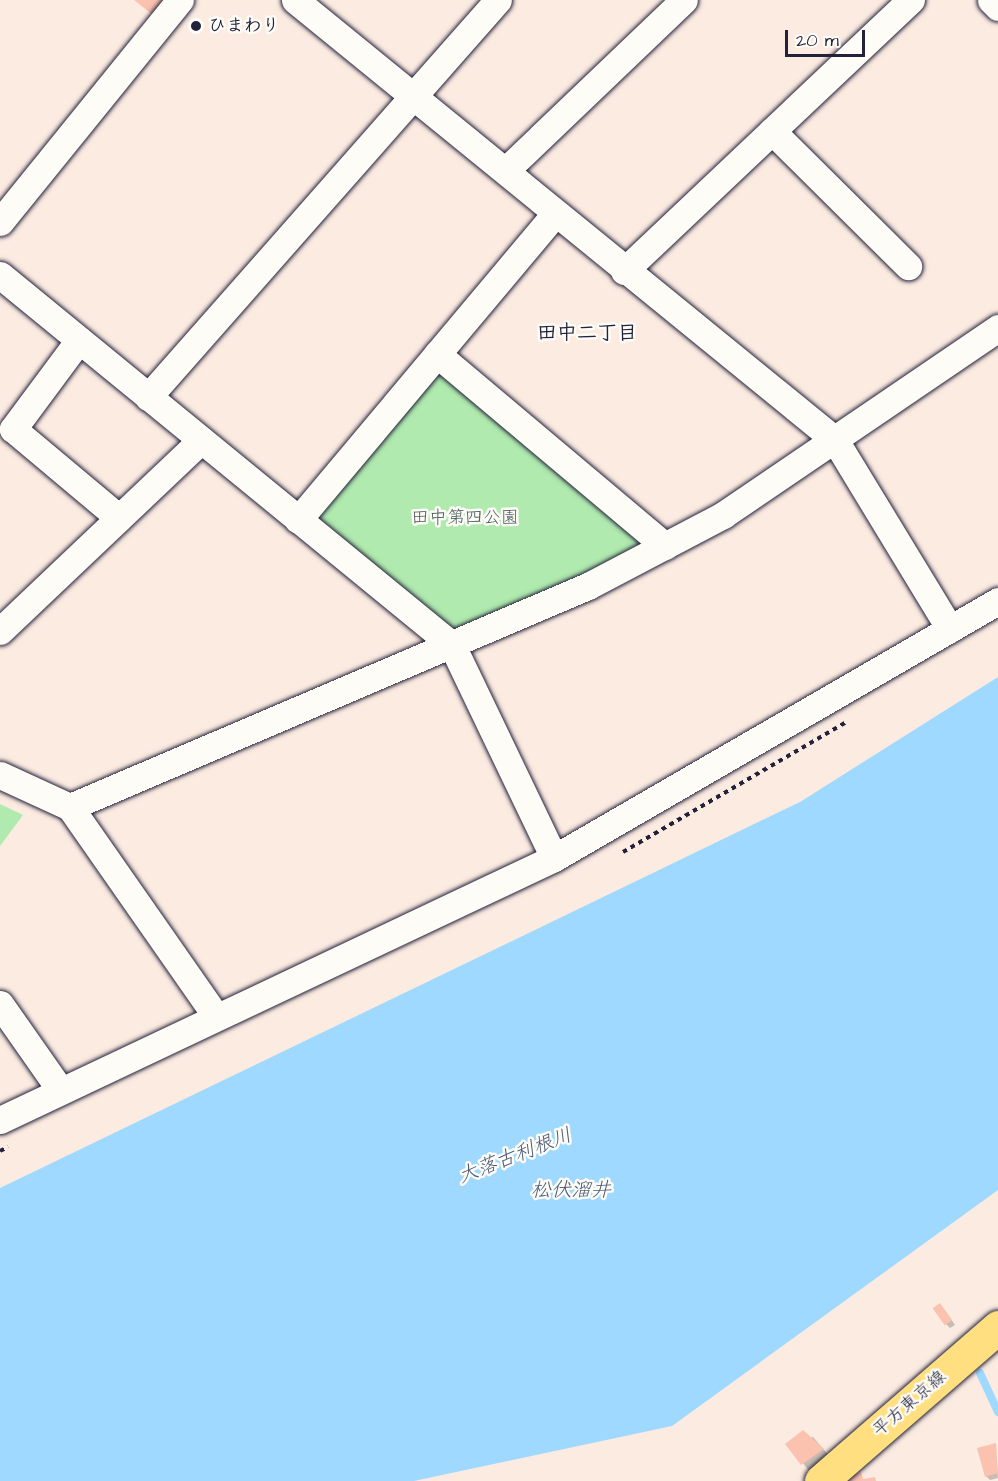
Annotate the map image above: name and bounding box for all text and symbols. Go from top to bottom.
place label: ひまわり [208,15,280,37]
scale bar [788,18,868,56]
marker: ひまわり [189,19,203,33]
text: 20 m [796,28,839,53]
district label: 田中二丁目 [537,321,637,345]
park label: 田中第四公園 [411,507,519,529]
water label: 大落古利根川 [455,1123,575,1189]
water label: 松伏溜井 [531,1178,611,1202]
street label: 平方東京線 [869,1366,951,1442]

